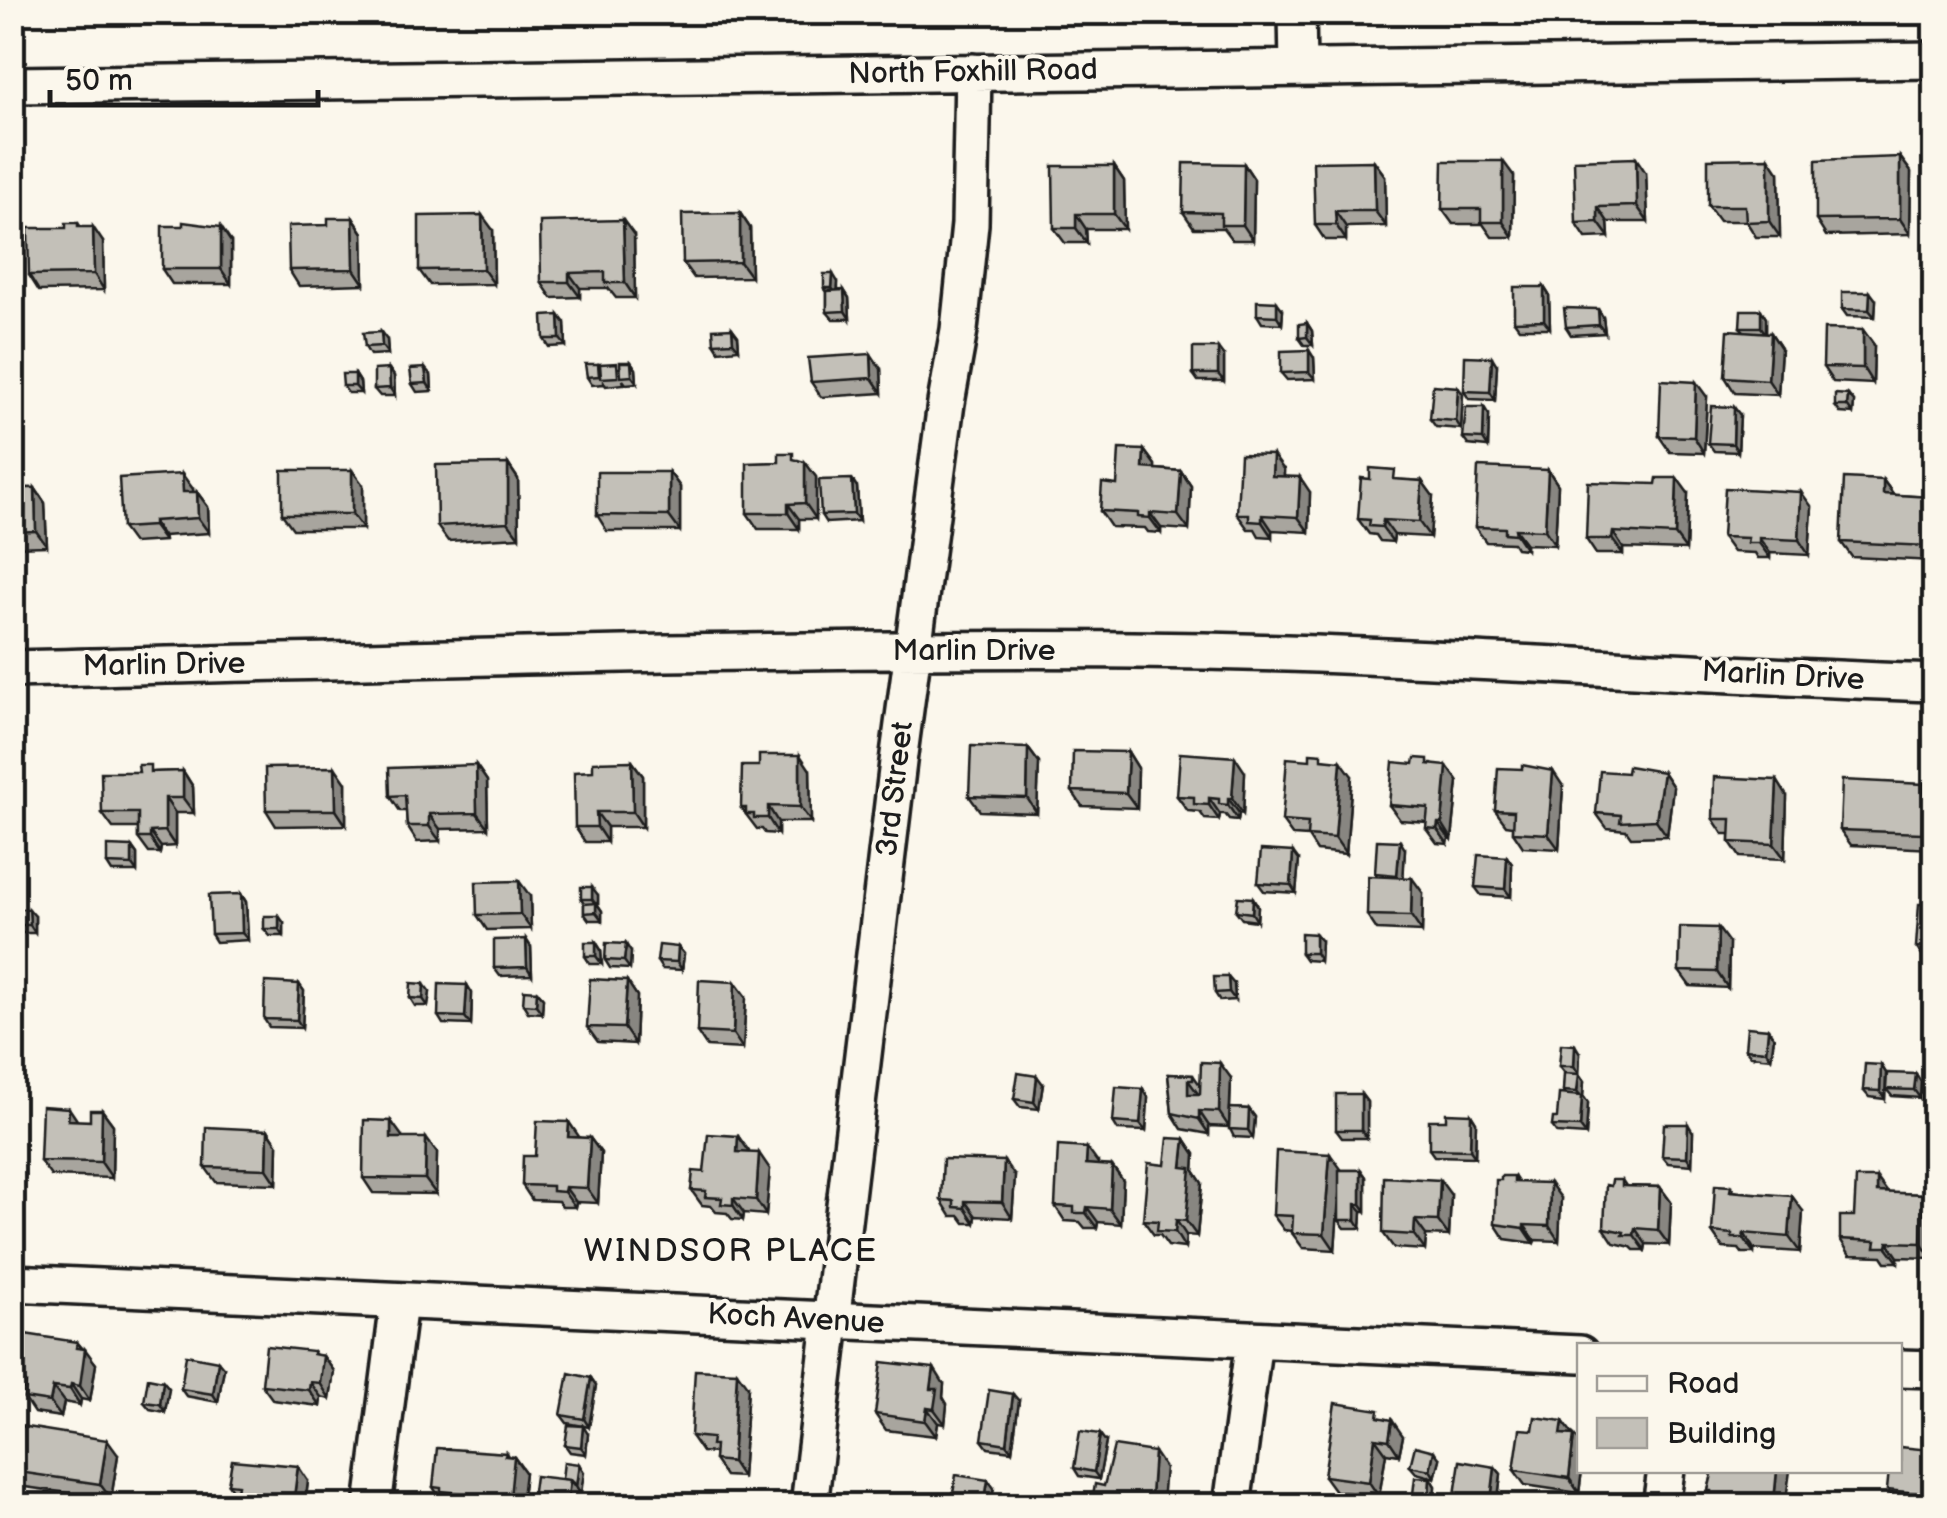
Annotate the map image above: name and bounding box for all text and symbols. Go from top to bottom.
scale bar [50,45,318,107]
street label: North Foxhill Road [848,52,1098,92]
text: 50 m [65,63,133,99]
street label: Marlin Drive [893,633,1055,669]
street label: Marlin Drive [82,646,246,684]
street label: Marlin Drive [1701,654,1865,698]
street label: 3rd Street [869,719,921,859]
district label: WINDSOR PLACE [584,1232,879,1271]
street label: Koch Avenue [706,1296,886,1342]
legend [1577,1343,1902,1473]
text: Road [1667,1366,1740,1402]
text: Building [1667,1416,1776,1452]

